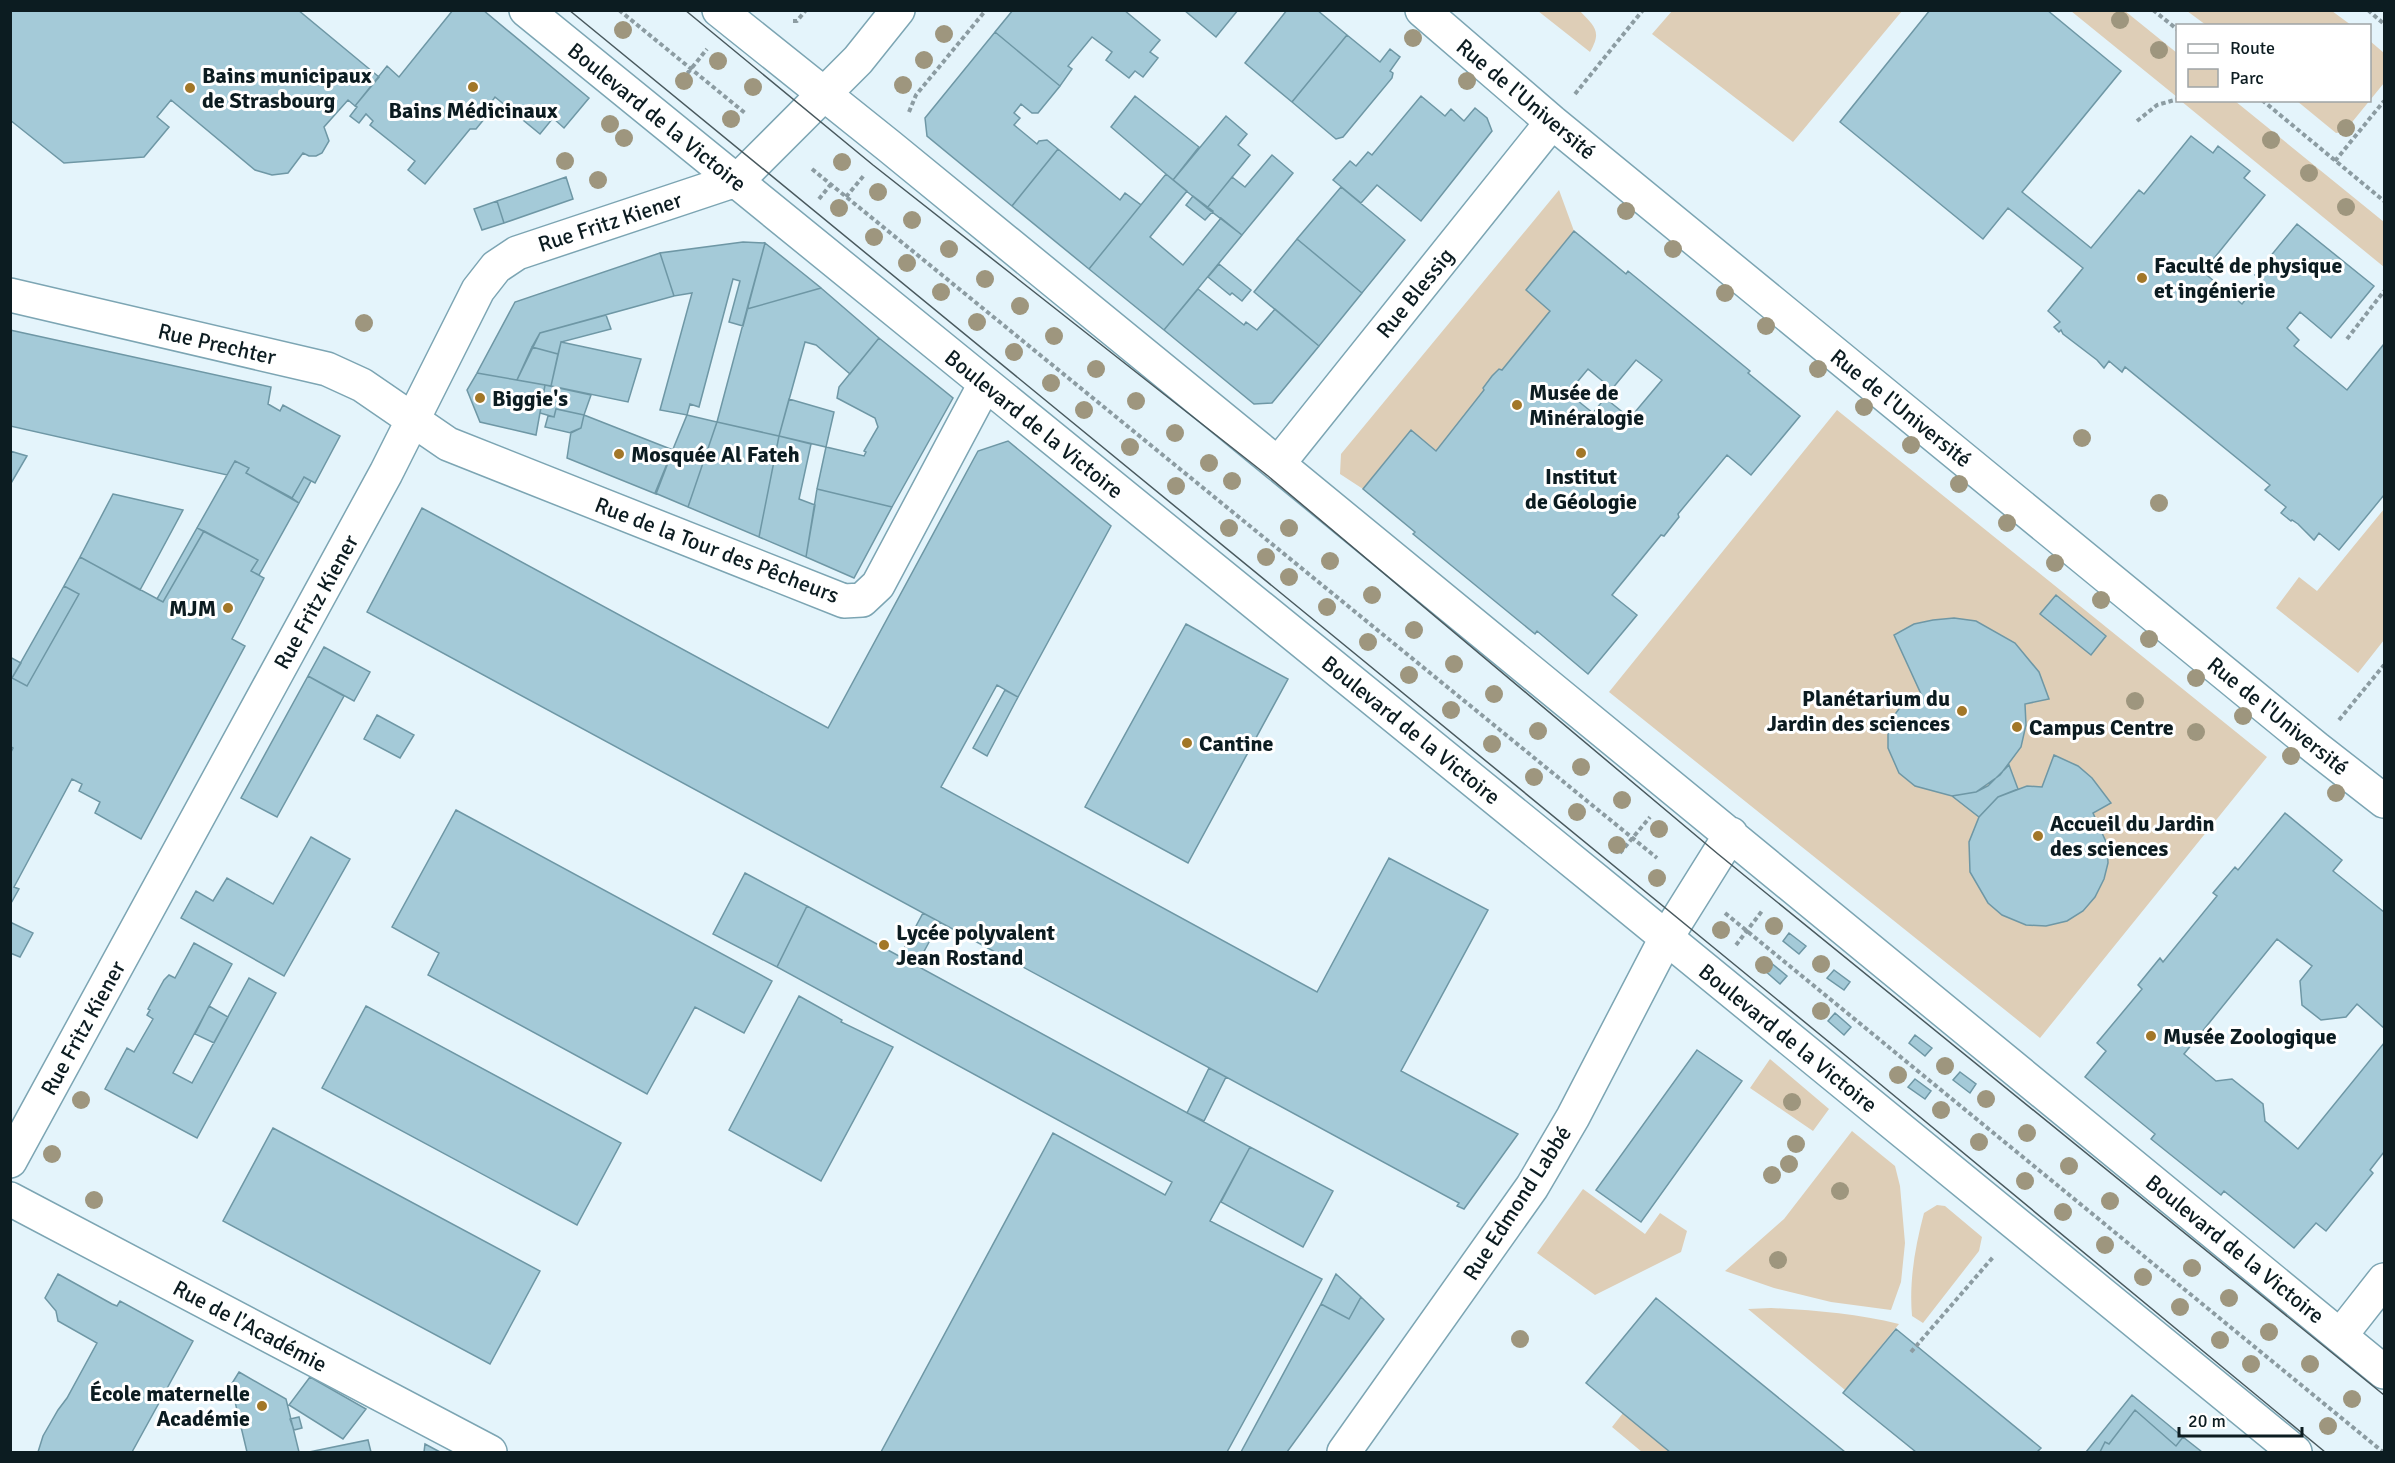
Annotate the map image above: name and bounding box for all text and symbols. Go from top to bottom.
legend [2176,24,2371,102]
street label: Rue de l'Université [1451,33,1601,165]
street label: Boulevard de la Victoire [562,37,752,197]
text: Route [2230,37,2275,59]
place label: Bains municipaux de Strasbourg [202,62,372,114]
text: Parc [2230,67,2264,89]
marker: Bains Médicinaux [466,80,480,94]
marker: Bains municipaux de Strasbourg [183,81,197,95]
place label: Bains Médicinaux [389,97,558,124]
street label: Rue Fritz Kiener [535,186,685,258]
street label: Rue Blessig [1371,243,1459,343]
place label: Faculté de physique et ingénierie [2154,252,2342,304]
marker: Faculté de physique et ingénierie [2135,271,2149,285]
street label: Rue Prechter [155,317,279,371]
street label: Rue de l'Université [1825,343,1977,473]
street label: Boulevard de la Victoire [939,344,1129,504]
place label: Musée de Minéralogie [1529,379,1644,431]
place label: Biggie's [492,385,568,412]
marker: Biggie's [473,391,487,405]
marker: Musée de Minéralogie [1510,398,1524,412]
place label: Mosquée Al Fateh [631,441,800,468]
marker: Institut de Géologie [1574,446,1588,460]
marker: Mosquée Al Fateh [612,447,626,461]
place label: Institut de Géologie [1525,463,1637,515]
street label: Rue de la Tour des Pêcheurs [591,491,843,609]
street label: Rue Fritz Kiener [268,530,364,674]
place label: MJM [169,595,216,622]
marker: MJM [221,601,235,615]
street label: Boulevard de la Victoire [1316,650,1506,810]
street label: Rue de l'Université [2202,651,2354,781]
place label: Planétarium du Jardin des sciences [1767,685,1950,737]
marker: Planétarium du Jardin des sciences [1955,704,1969,718]
place label: Campus Centre [2029,714,2174,741]
marker: Campus Centre [2010,720,2024,734]
place label: Cantine [1199,730,1274,757]
marker: Cantine [1180,736,1194,750]
place label: Accueil du Jardin des sciences [2050,810,2215,862]
marker: Accueil du Jardin des sciences [2031,829,2045,843]
place label: Lycée polyvalent Jean Rostand [896,919,1055,971]
marker: Lycée polyvalent Jean Rostand [877,938,891,952]
street label: Rue Fritz Kiener [35,956,131,1100]
street label: Boulevard de la Victoire [1693,958,1883,1118]
place label: Musée Zoologique [2163,1023,2337,1050]
marker: Musée Zoologique [2144,1029,2158,1043]
street label: Rue Edmond Labbé [1457,1121,1577,1285]
street label: Boulevard de la Victoire [2140,1169,2330,1329]
street label: Rue de l'Académie [168,1274,332,1378]
place label: École maternelle Académie [90,1380,250,1432]
marker: École maternelle Académie [255,1399,269,1413]
scale bar [2179,1400,2302,1438]
text: 20 m [2188,1410,2226,1432]

